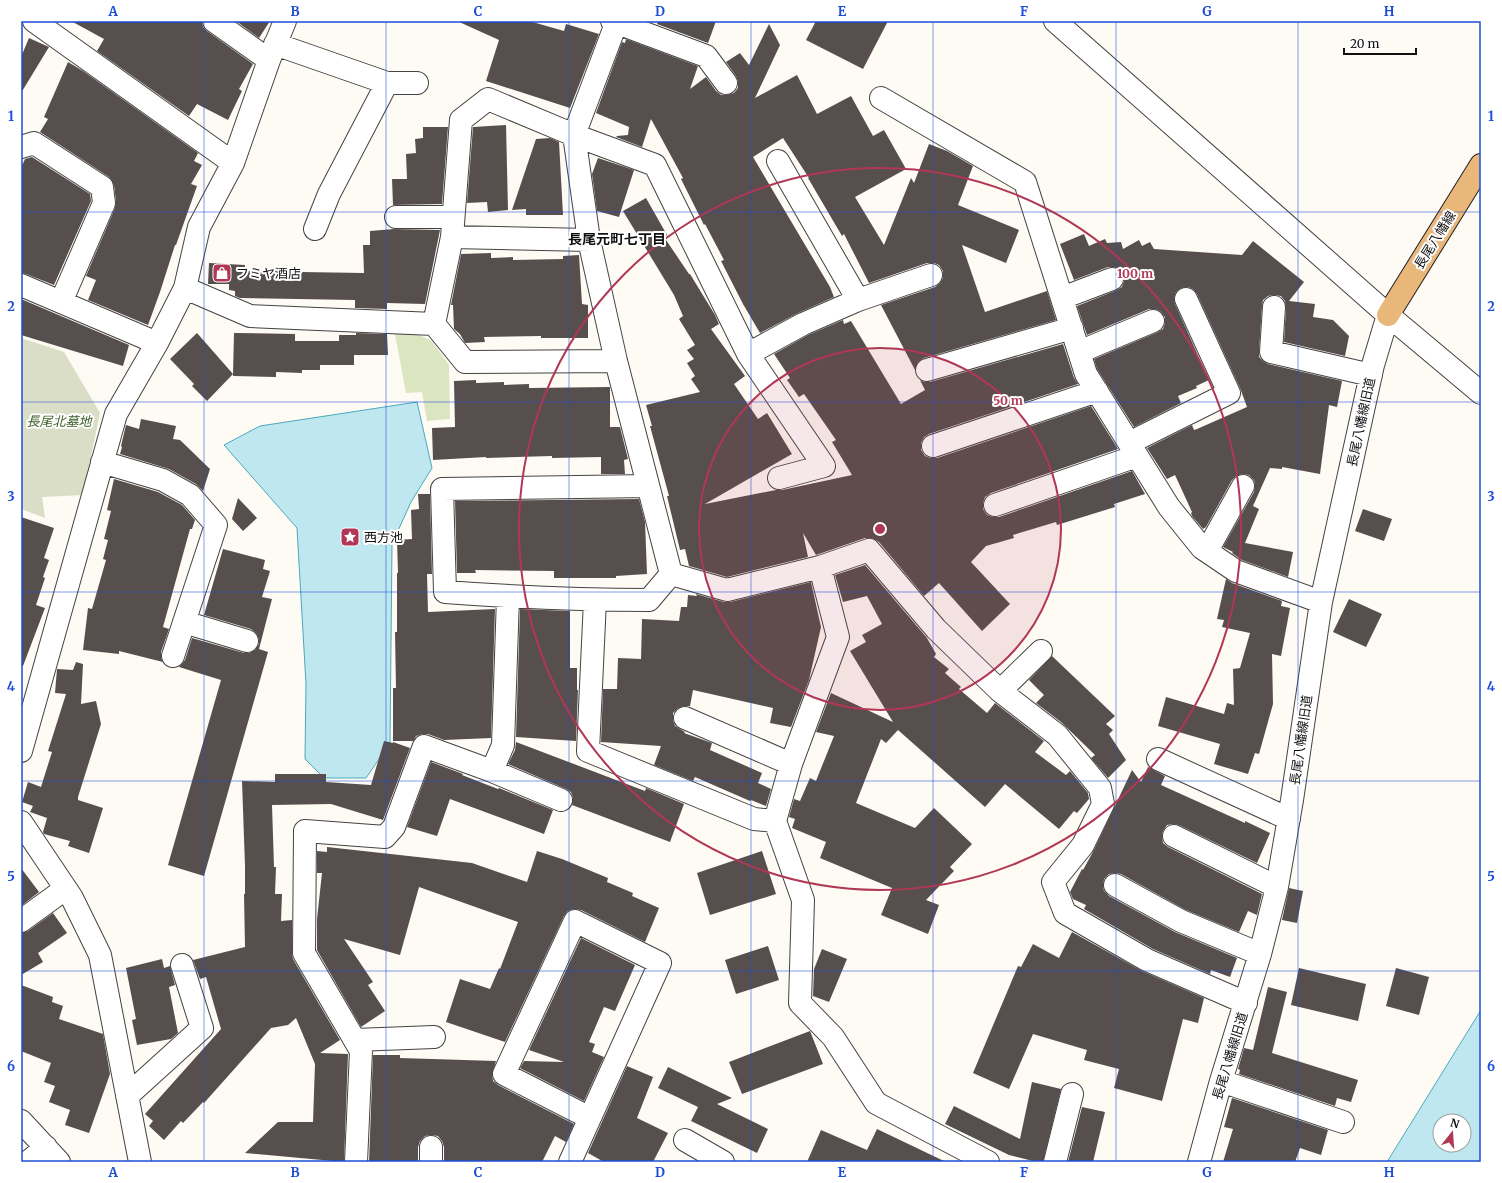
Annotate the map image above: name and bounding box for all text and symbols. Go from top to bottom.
text: A [107,3,118,20]
text: B [290,3,300,20]
text: C [474,3,483,20]
text: D [655,3,665,20]
text: E [838,3,847,20]
text: F [1020,3,1028,20]
text: G [1202,3,1212,20]
text: H [1384,3,1395,20]
scale bar [1344,30,1416,56]
text: 20 m [1350,36,1379,51]
text: 1 [8,108,14,125]
text: 1 [1488,108,1494,125]
street label: 長尾八幡線 [1411,208,1459,272]
district label: 長尾元町七丁目 [568,230,666,248]
shop icon: フミヤ酒店 [211,262,233,284]
place label: フミヤ酒店 [236,265,301,282]
text: 100 m [1117,266,1153,281]
text: 2 [7,298,15,315]
text: 2 [1487,298,1495,315]
street label: 長尾八幡線旧道 [1343,376,1379,468]
text: 50 m [993,393,1023,408]
park label: 長尾北墓地 [26,413,93,430]
text: 3 [7,488,15,505]
text: 3 [1487,488,1495,505]
centre of rings [873,522,887,536]
place icon: 西方池 [339,526,361,548]
place label: 西方池 [364,529,403,546]
text: 4 [7,678,16,695]
text: 4 [1487,678,1496,695]
street label: 長尾八幡線旧道 [1286,694,1316,786]
text: 5 [7,868,15,885]
text: 5 [1487,868,1495,885]
street label: 長尾八幡線旧道 [1209,1010,1251,1102]
text: 6 [7,1058,15,1075]
text: 6 [1487,1058,1495,1075]
north arrow [1432,1113,1472,1153]
text: N [1449,1115,1461,1131]
text: A [107,1164,118,1181]
text: B [290,1164,300,1181]
text: C [474,1164,483,1181]
text: D [655,1164,665,1181]
text: E [838,1164,847,1181]
text: F [1020,1164,1028,1181]
text: G [1202,1164,1212,1181]
text: H [1384,1164,1395,1181]

